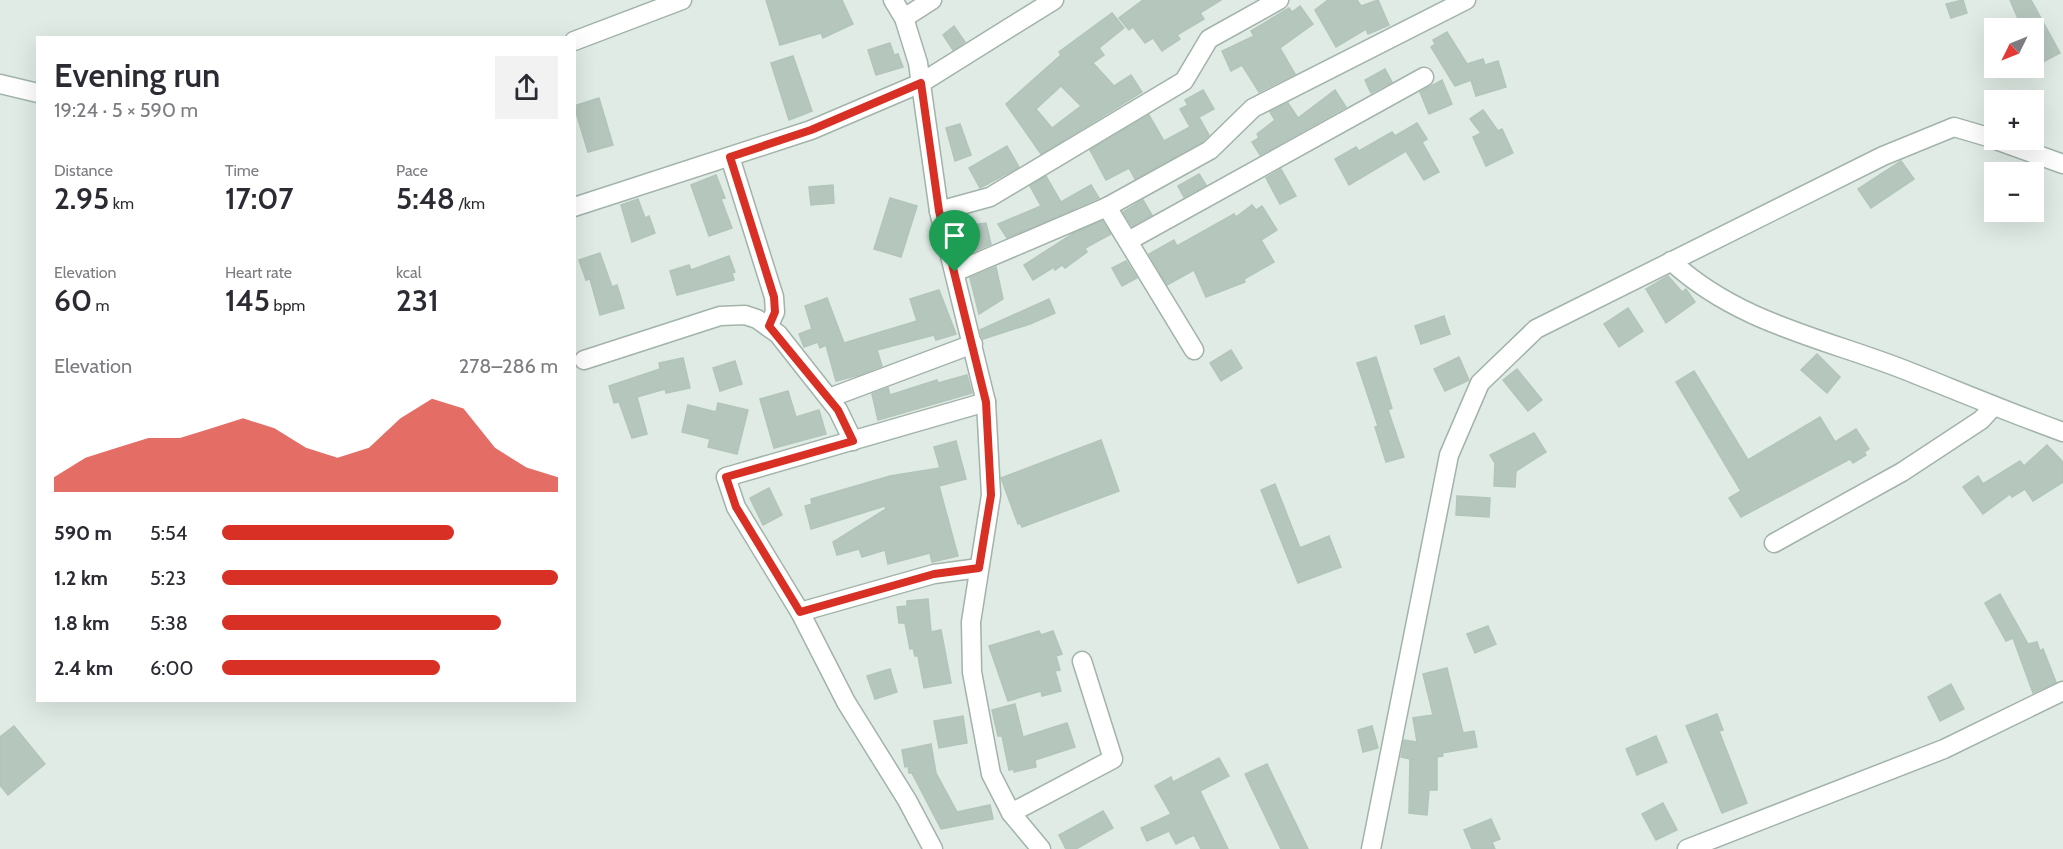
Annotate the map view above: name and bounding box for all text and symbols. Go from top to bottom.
north arrow [1984,18,2044,78]
map controls [1984,18,2044,222]
text: Evening run [54,55,220,95]
button: share [495,56,558,119]
button: + [1984,90,2044,150]
text: 19:24 · 5 × 590 m [54,98,198,122]
text: Distance [54,161,113,180]
text: Time [225,161,259,180]
text: Pace [396,161,428,180]
button: − [1984,162,2044,222]
text: 2.95 [54,180,109,217]
text: 17:07 [225,180,294,217]
text: 5:48 [396,180,455,217]
text: km [109,194,134,213]
text: /km [455,194,485,213]
pin [929,210,980,272]
icon: arrive [938,219,971,252]
text: Elevation [54,263,117,282]
text: Heart rate [225,263,292,282]
text: kcal [396,263,422,282]
text: 60 [54,282,92,319]
text: 145 [225,282,270,319]
text: 231 [396,282,439,319]
text: m [92,296,110,315]
text: bpm [270,296,305,315]
text: Elevation [54,354,132,378]
text: 278–286 m [459,354,558,378]
text: 590 m [54,521,112,545]
text: 5:54 [150,521,187,545]
text: 1.2 km [54,566,108,590]
text: 5:23 [150,566,186,590]
text: 1.8 km [54,611,109,635]
text: 5:38 [150,611,188,635]
text: 2.4 km [54,656,113,680]
text: 6:00 [150,656,193,680]

